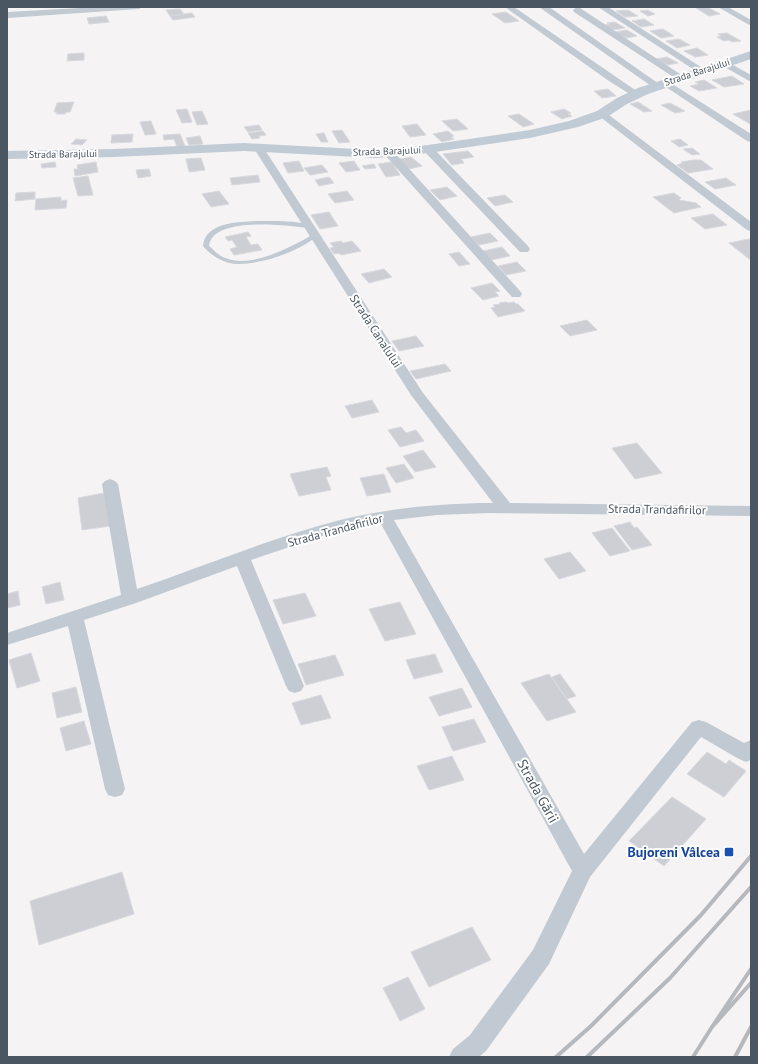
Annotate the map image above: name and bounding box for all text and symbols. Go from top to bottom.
street label: Strada Barajului [663,55,731,89]
street label: Strada Barajului [353,143,421,159]
street label: Strada Barajului [29,147,97,161]
street label: Strada Canalului [347,292,405,370]
street label: Strada Trandafirilor [608,501,706,517]
street label: Strada Trandafirilor [286,510,384,550]
street label: Strada Gării [513,756,563,826]
place label: Bujoreni Vâlcea [628,843,720,861]
marker: Bujoreni Vâlcea [723,846,735,858]

